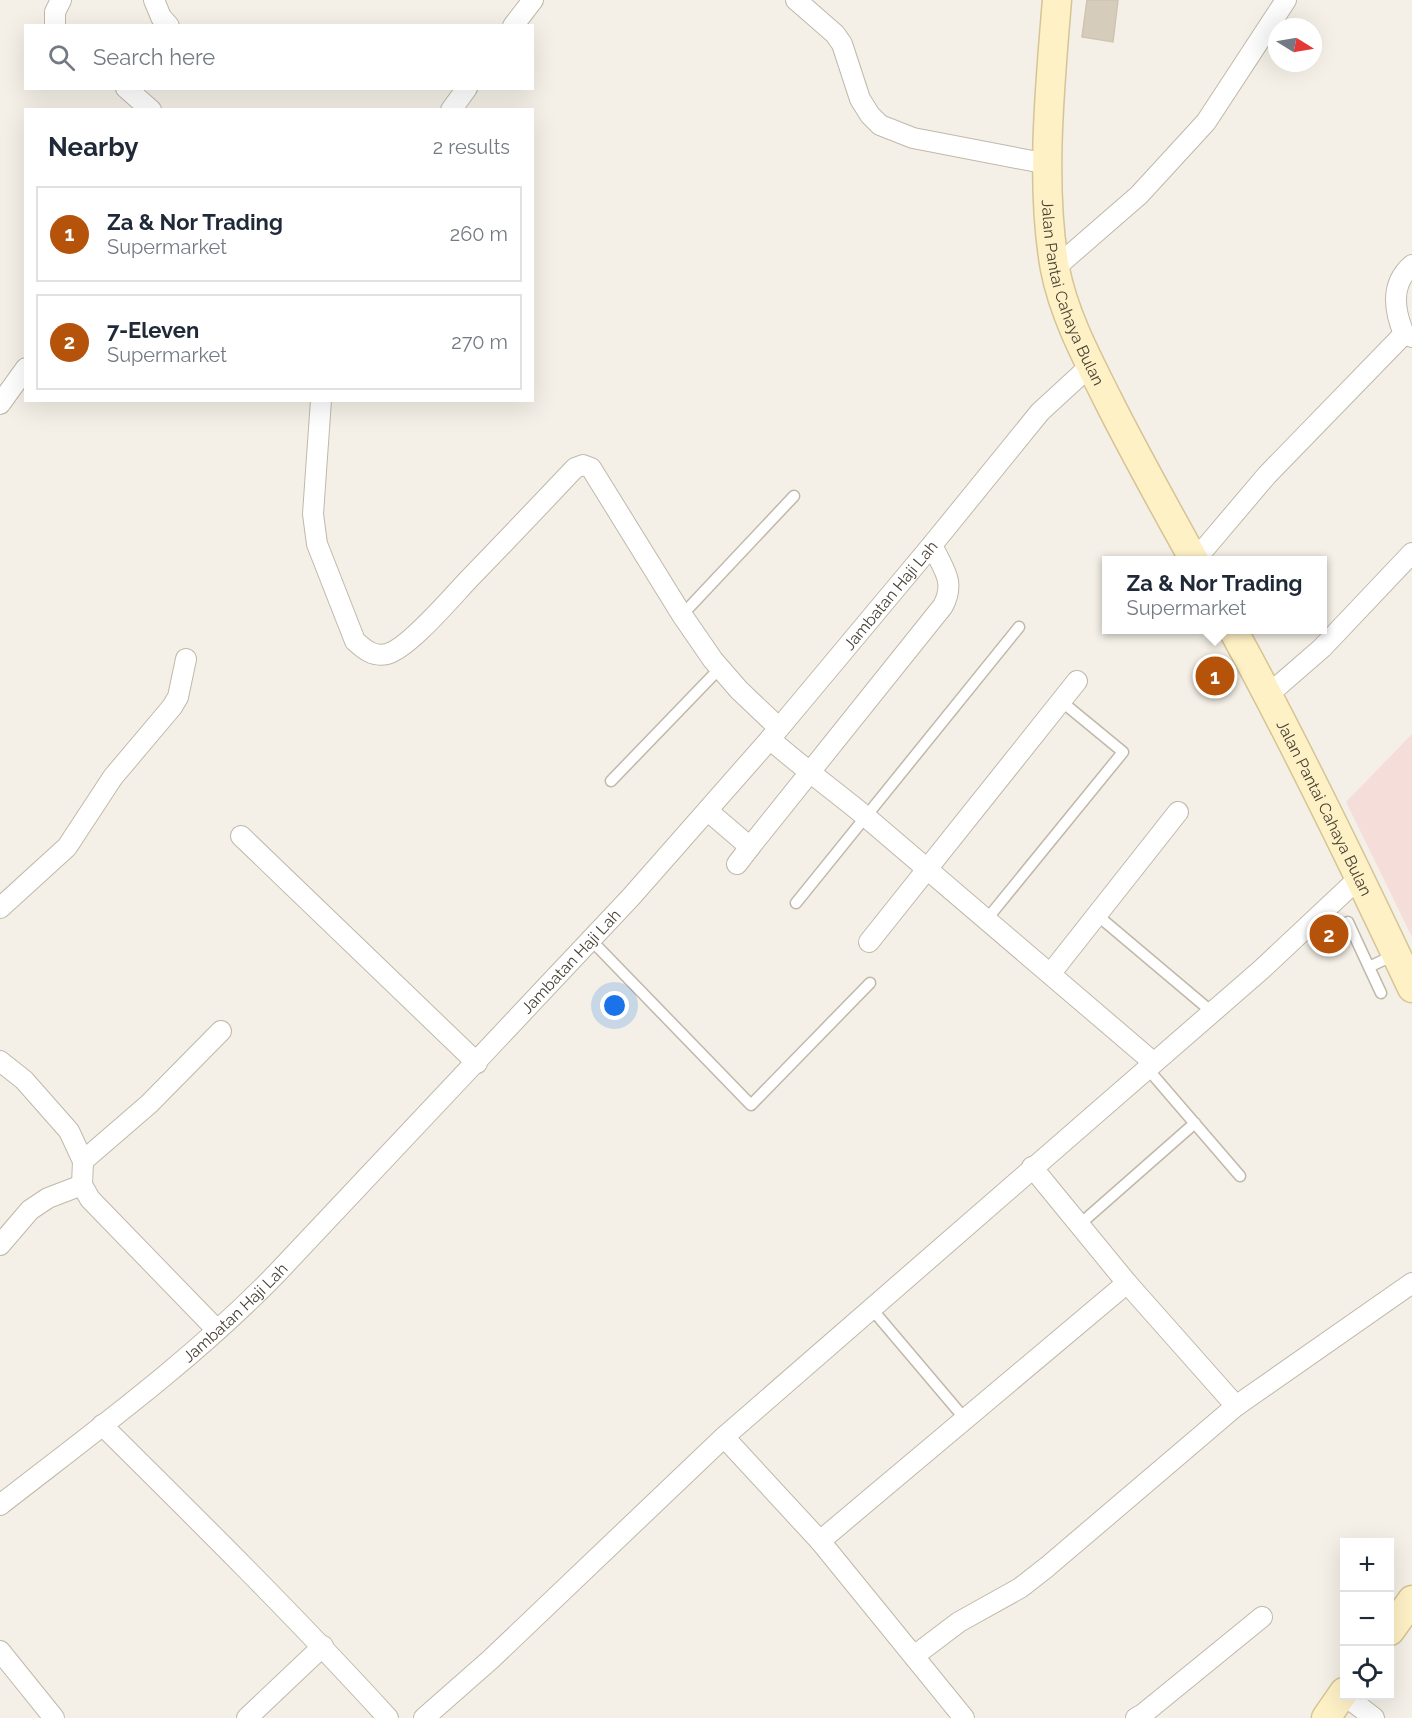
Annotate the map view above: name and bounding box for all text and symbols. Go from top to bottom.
north arrow [1268,18,1322,72]
search box [24,24,534,90]
icon: search [45,41,78,74]
text: Search here [93,44,215,70]
text: Nearby [48,132,138,162]
text: 2 results [433,135,510,159]
street label: Jalan Pantai Cahaya Bulan [1038,199,1109,389]
text: Za & Nor Trading [107,209,283,235]
text: 1 [65,222,74,246]
text: 260 m [450,222,508,246]
text: Supermarket [107,235,227,259]
text: 7-Eleven [107,317,199,343]
text: 2 [64,330,75,354]
text: 270 m [451,330,508,354]
text: Supermarket [107,343,227,367]
street label: Jambatan Haji Lah [839,537,941,653]
popup [1102,556,1327,634]
text: Za & Nor Trading [1127,570,1302,596]
text: Supermarket [1127,596,1246,620]
pin: 1 [1196,654,1234,698]
street label: Jalan Pantai Cahaya Bulan [1273,717,1376,899]
street label: Jambatan Haji Lah [517,905,624,1017]
pin: 2 [1310,912,1348,956]
your location [600,991,629,1020]
street label: Jambatan Haji Lah [179,1259,291,1366]
map controls [1340,1538,1394,1700]
button: + [1340,1538,1394,1592]
button: − [1340,1592,1394,1646]
button: locate [1340,1646,1394,1700]

